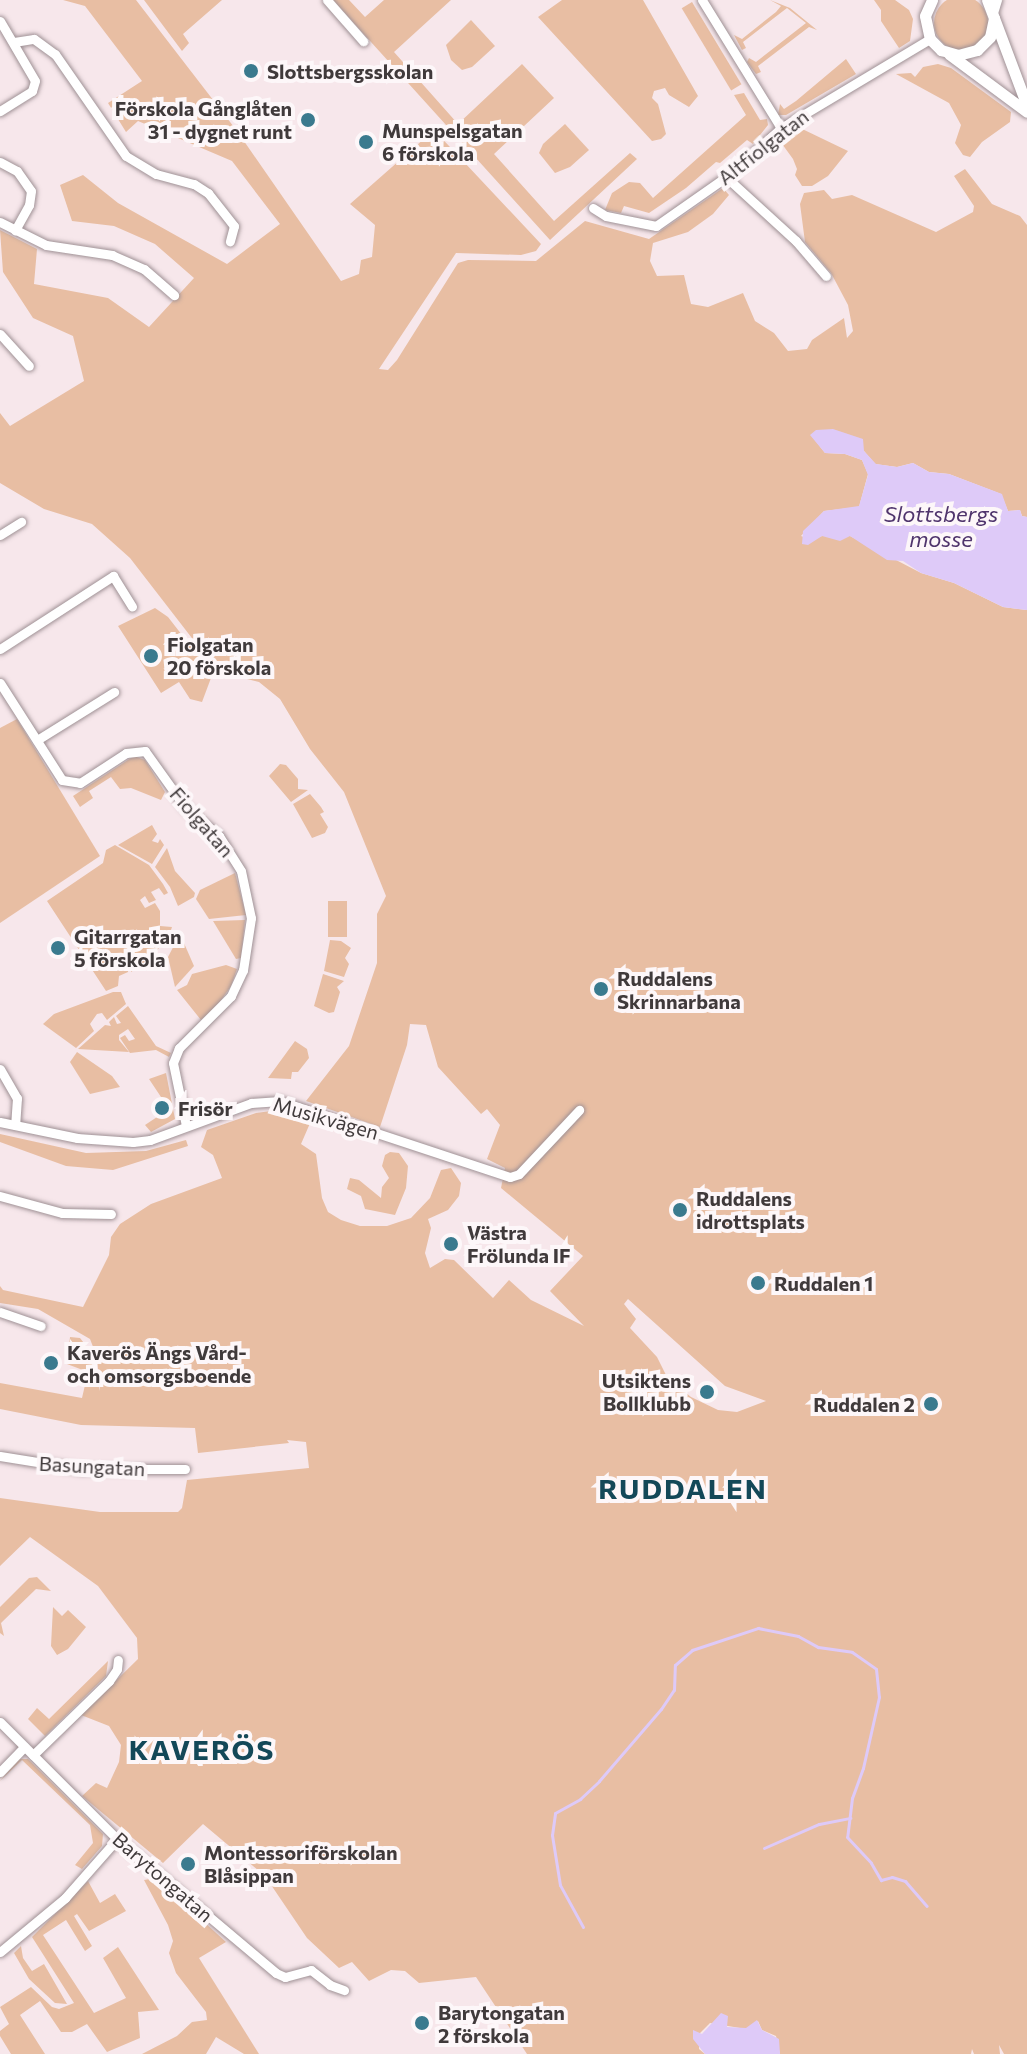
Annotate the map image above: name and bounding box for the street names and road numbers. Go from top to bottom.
street label: Altfiolgatan [713,104,813,190]
street label: Fiolgatan [165,782,239,862]
street label: Musikvägen [271,1092,381,1144]
street label: Basungatan [38,1451,146,1481]
street label: Barytongatan [108,1827,218,1927]

